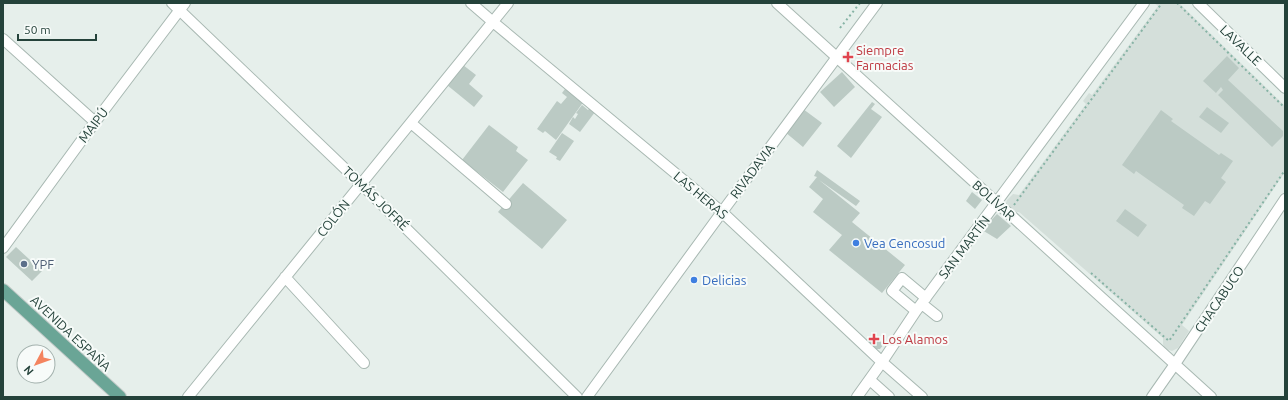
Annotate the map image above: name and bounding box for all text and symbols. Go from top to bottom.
scale bar [18,16,96,42]
street label: LAVALLE [1218,22,1264,68]
text: 50 m [24,23,51,36]
place label: Siempre Farmacias [856,43,914,72]
marker: Siempre Farmacias [843,52,853,62]
street label: MAIPÚ [75,104,111,145]
street label: RIVADAVIA [727,141,777,201]
street label: TOMÁS JOFRÉ [340,163,412,233]
street label: LAS HERAS [671,169,731,222]
street label: BOLÍVAR [970,177,1019,223]
street label: COLÓN [314,197,352,239]
street label: SAN MARTÍN [935,212,992,281]
place label: Vea Cencosud [864,236,945,250]
marker: Vea Cencosud [851,238,861,248]
place label: YPF [32,257,54,271]
marker: YPF [19,259,29,269]
street label: CHACABUCO [1192,263,1246,335]
place label: Delicias [702,273,747,287]
marker: Delicias [689,275,699,285]
street label: AVENIDA ESPAÑA [28,292,114,374]
place label: Los Alamos [882,332,948,346]
marker: Los Alamos [869,334,879,344]
north arrow [16,344,56,384]

